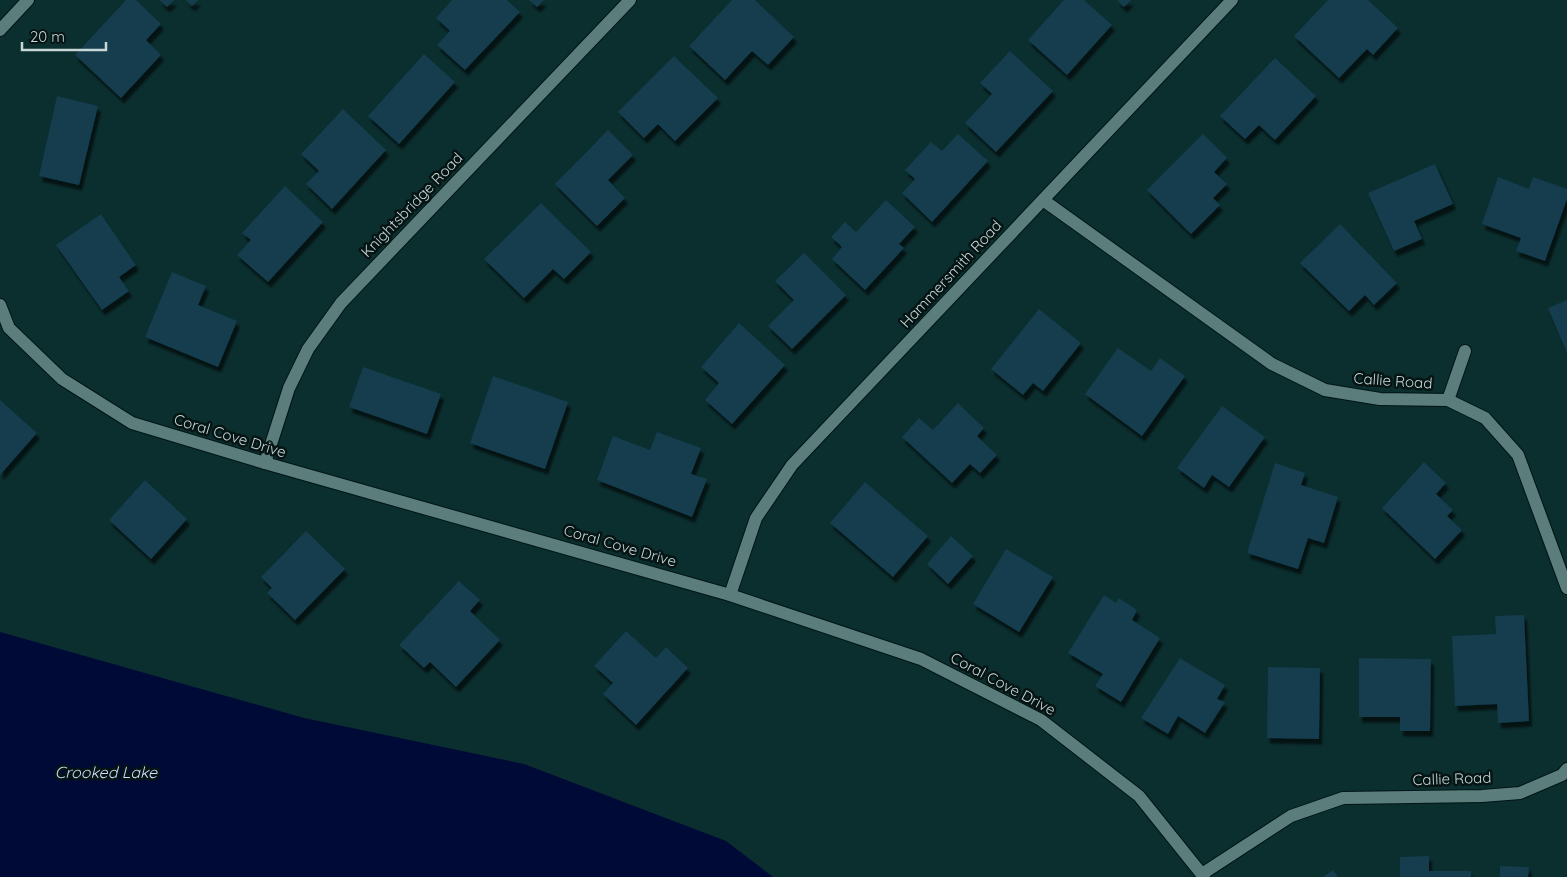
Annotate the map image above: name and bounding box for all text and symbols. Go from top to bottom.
scale bar [22,20,106,52]
text: 20 m [30,27,65,46]
street label: Knightsbridge Road [357,148,466,261]
street label: Hammersmith Road [896,216,1005,331]
street label: Callie Road [1353,368,1433,393]
street label: Coral Cove Drive [172,409,289,462]
street label: Coral Cove Drive [562,520,679,571]
street label: Coral Cove Drive [947,648,1059,719]
water label: Crooked Lake [55,762,158,782]
street label: Callie Road [1412,768,1492,789]

